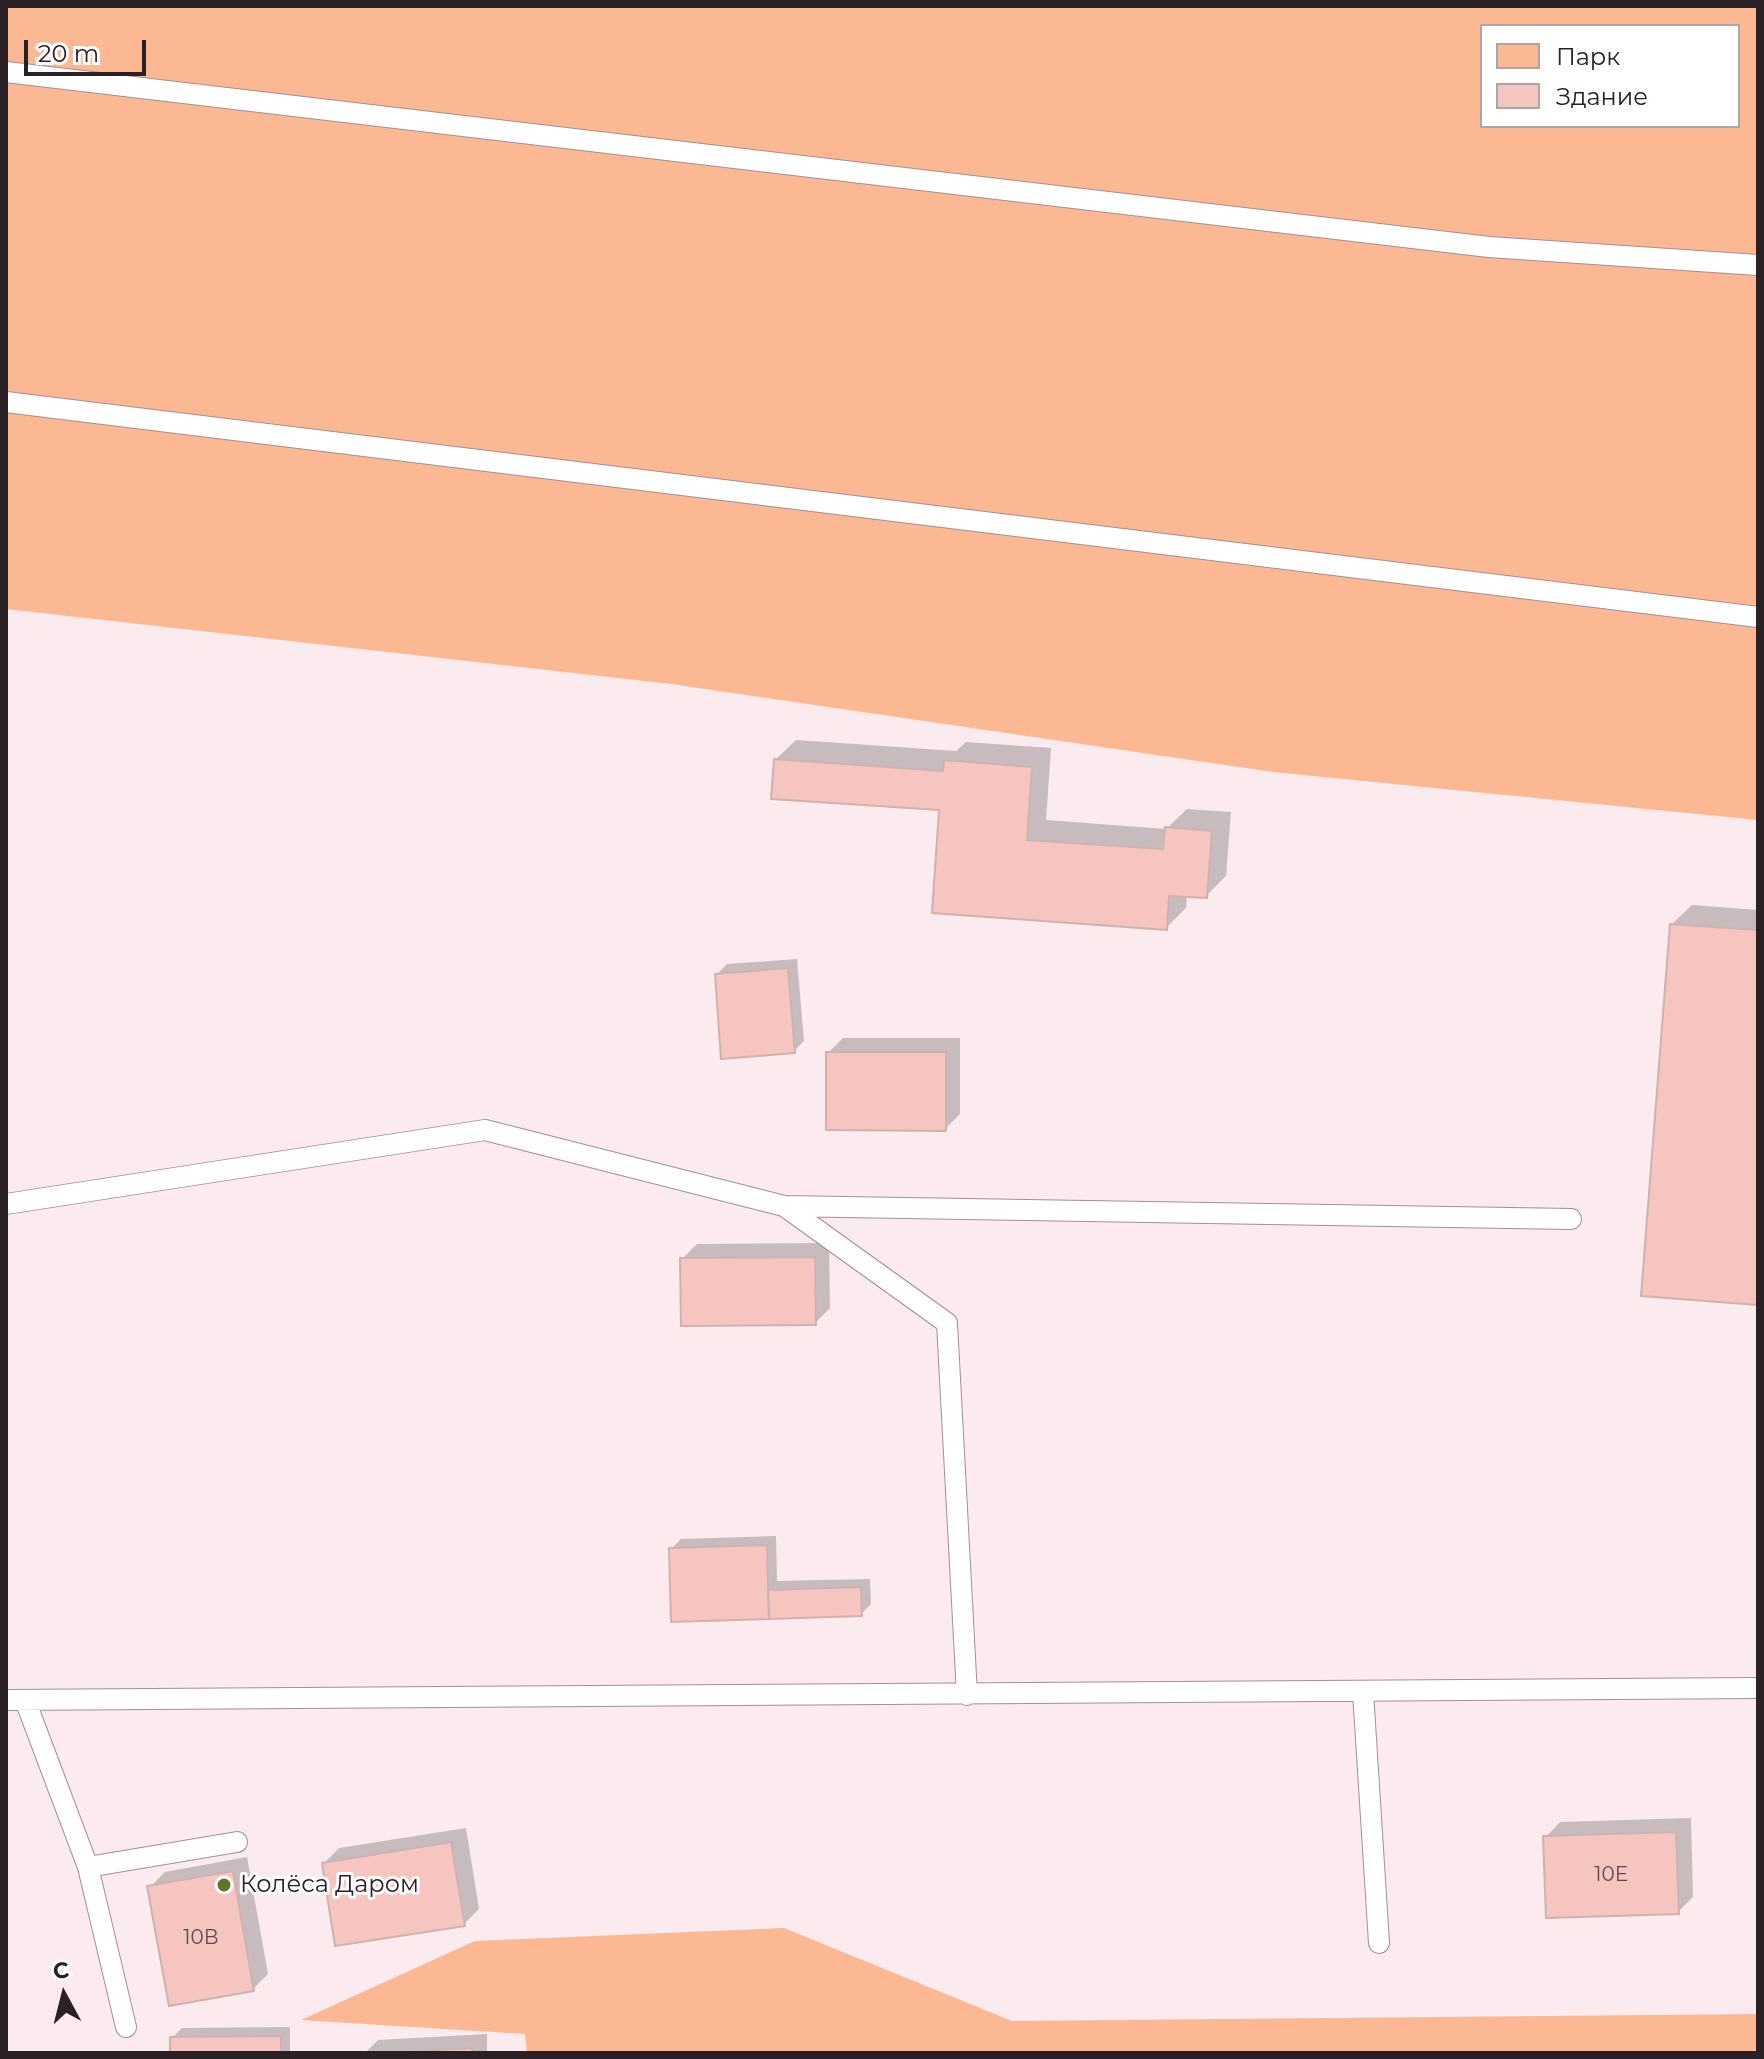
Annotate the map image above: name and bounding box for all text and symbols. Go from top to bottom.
scale bar [28,24,150,74]
legend [1480,24,1740,128]
text: 20 m [38,39,99,68]
text: Парк [1556,42,1620,71]
text: Здание [1556,82,1648,111]
house number: 10Е [1594,1863,1628,1887]
place label: Колёса Даром [240,1871,419,1899]
marker: Колёса Даром [215,1876,233,1894]
house number: 10В [183,1926,219,1950]
north arrow [24,1955,104,2035]
text: С [51,1956,71,1985]

